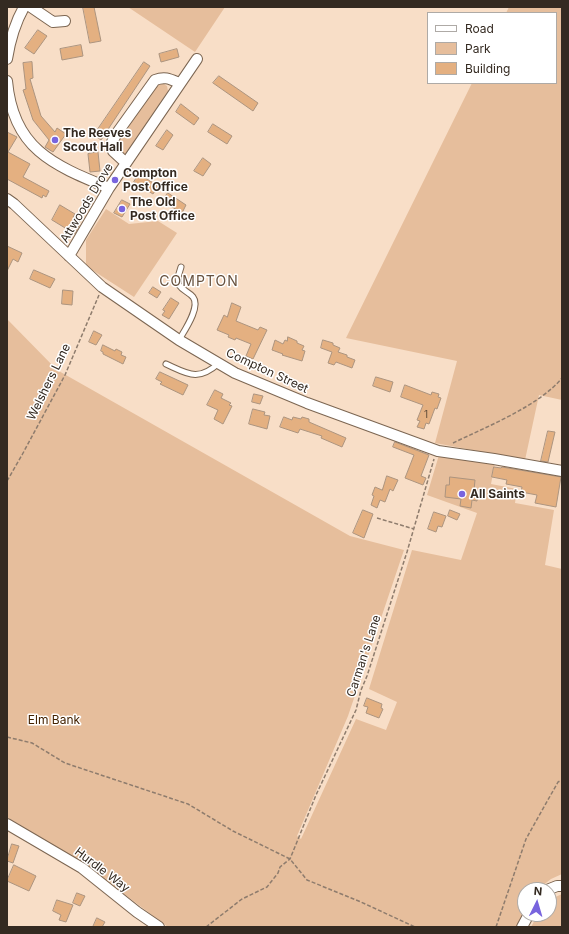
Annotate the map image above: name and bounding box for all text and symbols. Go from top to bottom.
legend [427,12,557,84]
text: Road [465,21,494,36]
text: Park [465,41,491,56]
text: Building [465,61,510,76]
place label: The Reeves Scout Hall [63,126,131,154]
marker: The Reeves Scout Hall [50,135,60,145]
street label: Attwoods Drove [58,161,116,245]
place label: Compton Post Office [123,166,188,194]
marker: Compton Post Office [110,175,120,185]
place label: The Old Post Office [130,195,195,223]
marker: The Old Post Office [117,204,127,214]
district label: COMPTON [159,274,239,290]
street label: Welshers Lane [24,341,74,423]
street label: Compton Street [224,346,310,396]
house number: 1 [424,409,428,421]
place label: All Saints [470,487,525,501]
marker: All Saints [457,489,467,499]
street label: Carman's Lane [344,613,384,699]
park label: Elm Bank [28,713,80,727]
street label: Hurdle Way [72,845,132,895]
north arrow [517,882,557,922]
text: N [533,884,543,898]

